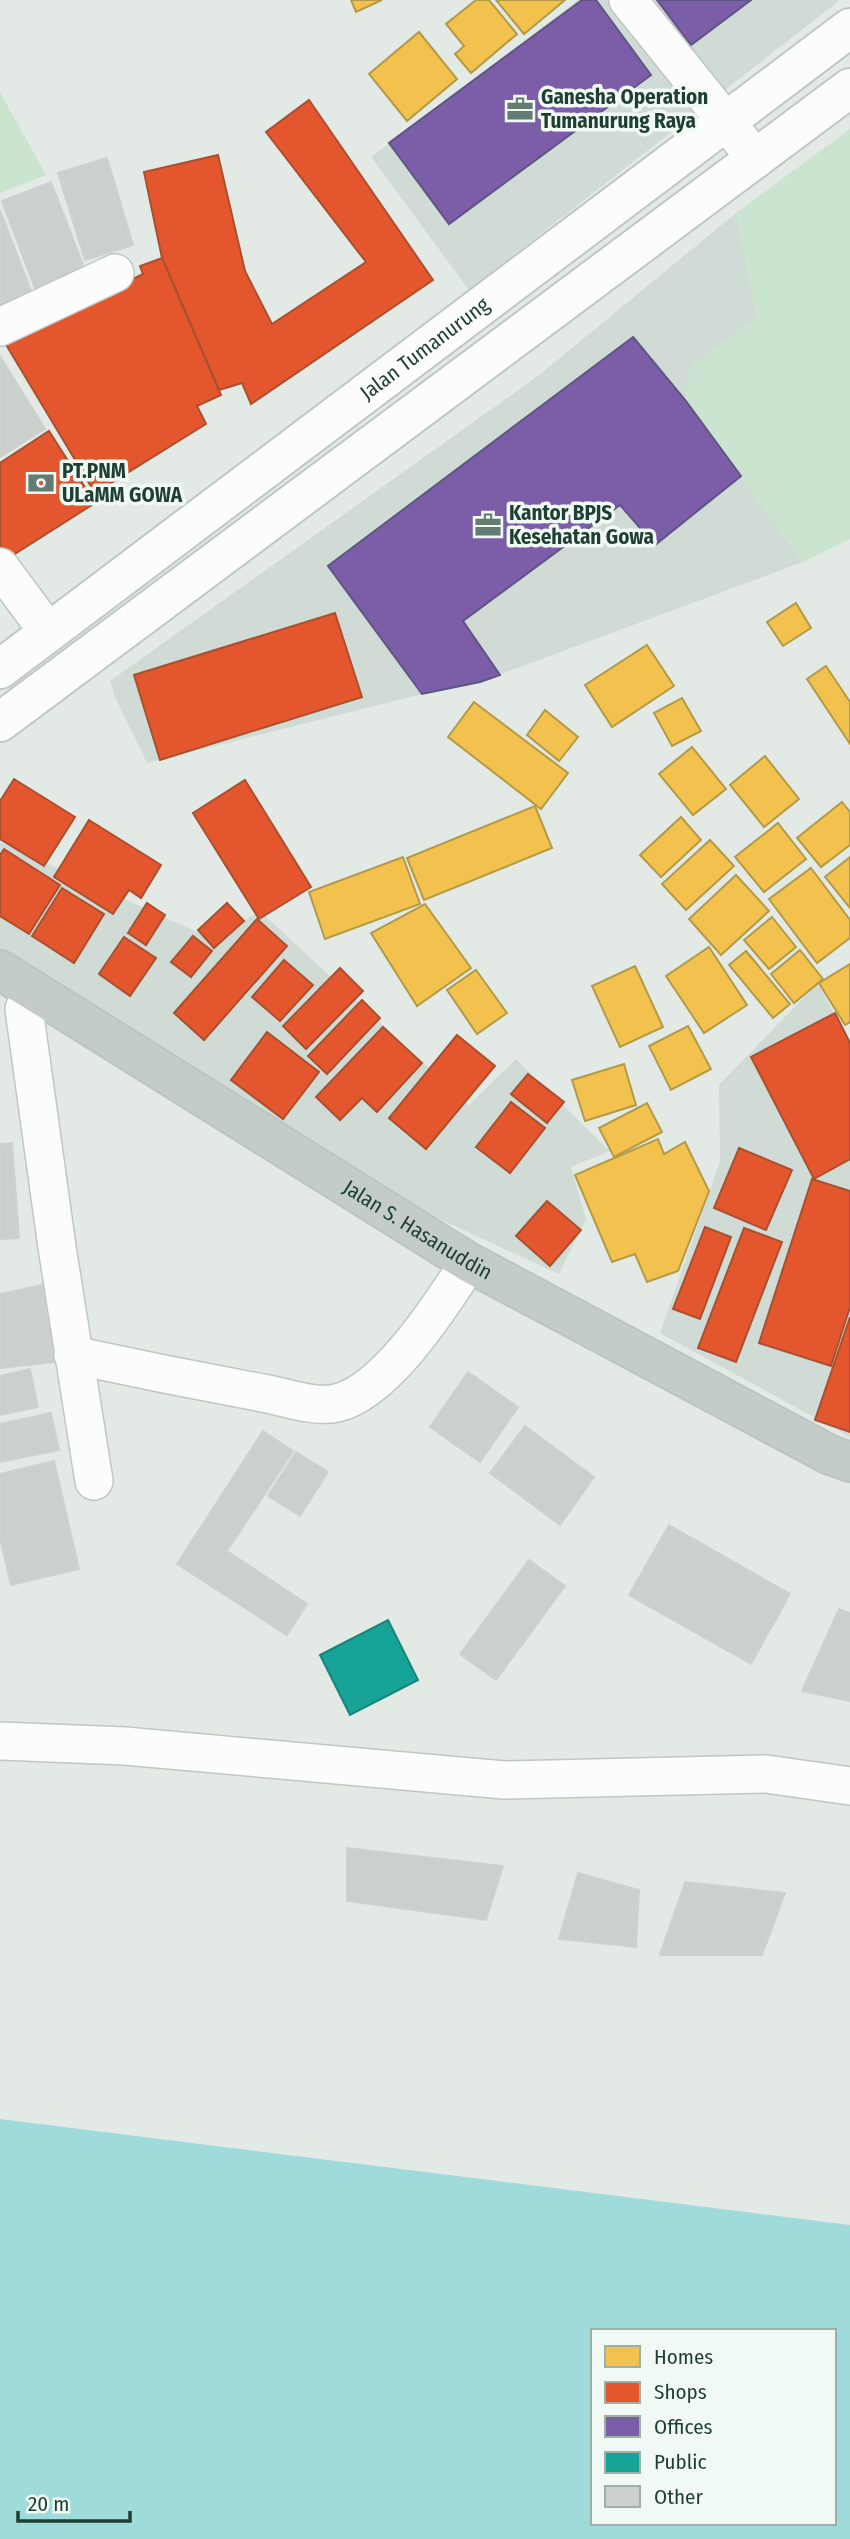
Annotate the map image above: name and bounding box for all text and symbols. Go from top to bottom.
place label: Ganesha Operation Tumanurung Raya [541,84,708,134]
office icon: Ganesha Operation Tumanurung Raya [505,94,535,124]
street label: Jalan Tumanurung [355,291,495,406]
place label: PT.PNM ULaMM GOWA [62,458,183,508]
bank icon: PT.PNM ULaMM GOWA [26,468,56,498]
place label: Kantor BPJS Kesehatan Gowa [509,500,654,550]
office icon: Kantor BPJS Kesehatan Gowa [473,510,503,540]
street label: Jalan S. Hasanuddin [338,1174,497,1286]
legend [591,2329,836,2525]
text: Homes [654,2344,713,2370]
text: Shops [654,2379,707,2405]
text: Offices [654,2414,713,2440]
text: Public [654,2449,706,2475]
scale bar [18,2480,130,2524]
text: Other [654,2484,703,2510]
text: 20 m [28,2491,69,2517]

